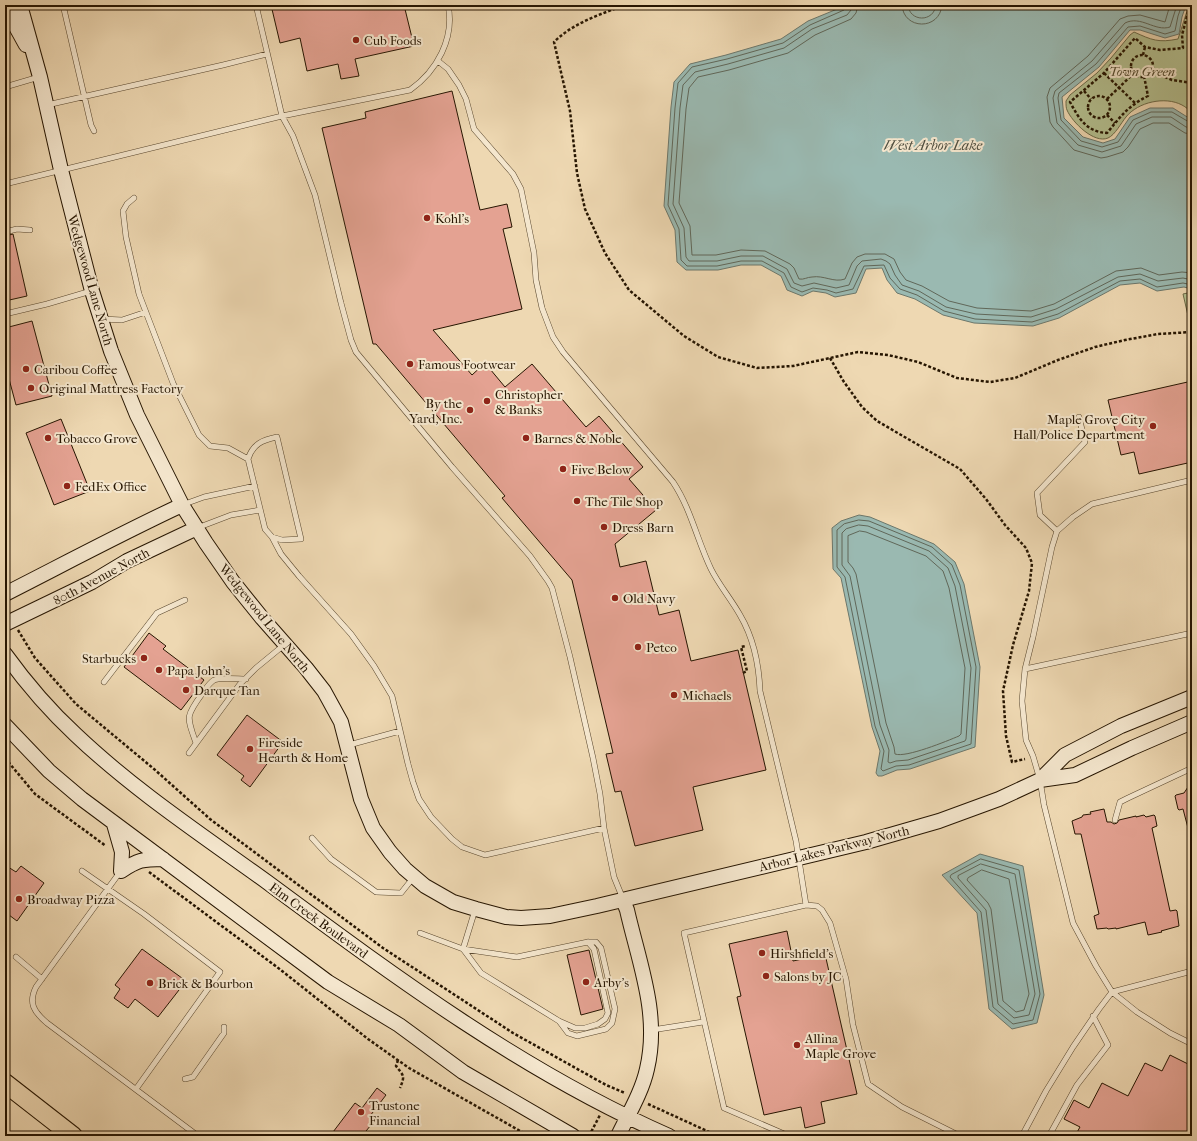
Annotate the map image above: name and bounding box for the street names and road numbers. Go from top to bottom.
street label: Wedgewood Lane North [64,212,117,348]
street label: 80th Avenue North [51,544,153,608]
street label: Wedgewood Lane North [216,560,313,676]
street label: Arbor Lakes Parkway North [756,822,912,875]
street label: Elm Creek Boulevard [266,880,372,962]

